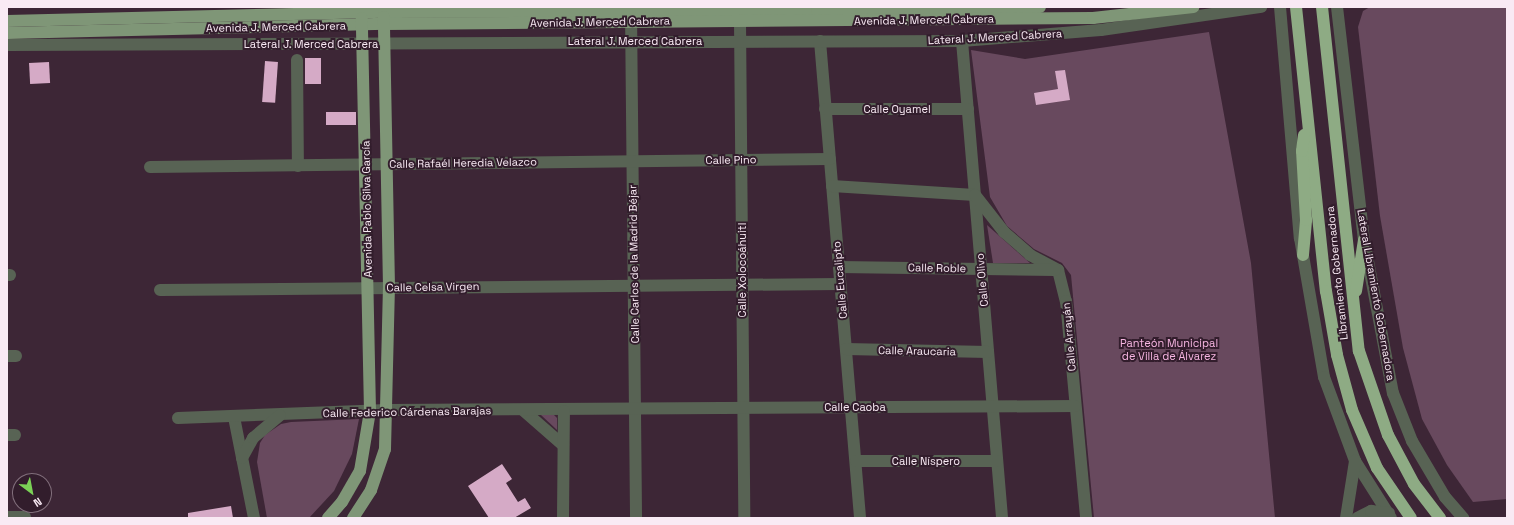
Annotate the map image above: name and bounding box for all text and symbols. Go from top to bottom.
street label: Avenida J. Merced Cabrera [854,12,994,28]
street label: Avenida J. Merced Cabrera [530,14,670,30]
street label: Avenida J. Merced Cabrera [206,19,346,35]
street label: Lateral J. Merced Cabrera [927,27,1063,47]
street label: Lateral J. Merced Cabrera [568,34,702,48]
street label: Lateral J. Merced Cabrera [244,37,378,51]
street label: Calle Oyamel [863,102,931,116]
street label: Avenida Pablo Silva García [359,140,375,278]
street label: Calle Pino [705,153,757,167]
street label: Calle Rafaél Heredia Velazco [389,155,537,171]
street label: Calle Carlos de la Madrid Béjar [626,185,642,343]
street label: Libramiento Gobernadora [1323,205,1351,341]
street label: Lateral Libramiento Gobernadora [1354,208,1398,382]
street label: Calle Xolocoáhuitl [735,223,749,317]
street label: Calle Eucalipto [830,241,850,319]
street label: Calle Olivo [973,253,991,307]
street label: Calle Roble [908,261,966,275]
street label: Calle Celsa Virgen [386,280,480,294]
street label: Calle Arrayán [1059,302,1079,372]
park label: Panteón Municipal de Villa de Álvarez [1120,337,1218,363]
street label: Calle Araucaria [878,344,956,358]
street label: Calle Caoba [824,400,886,414]
street label: Calle Federico Cárdenas Barajas [323,404,491,420]
street label: Calle Níspero [892,454,960,468]
north arrow [12,473,52,513]
text: N [31,494,45,510]

